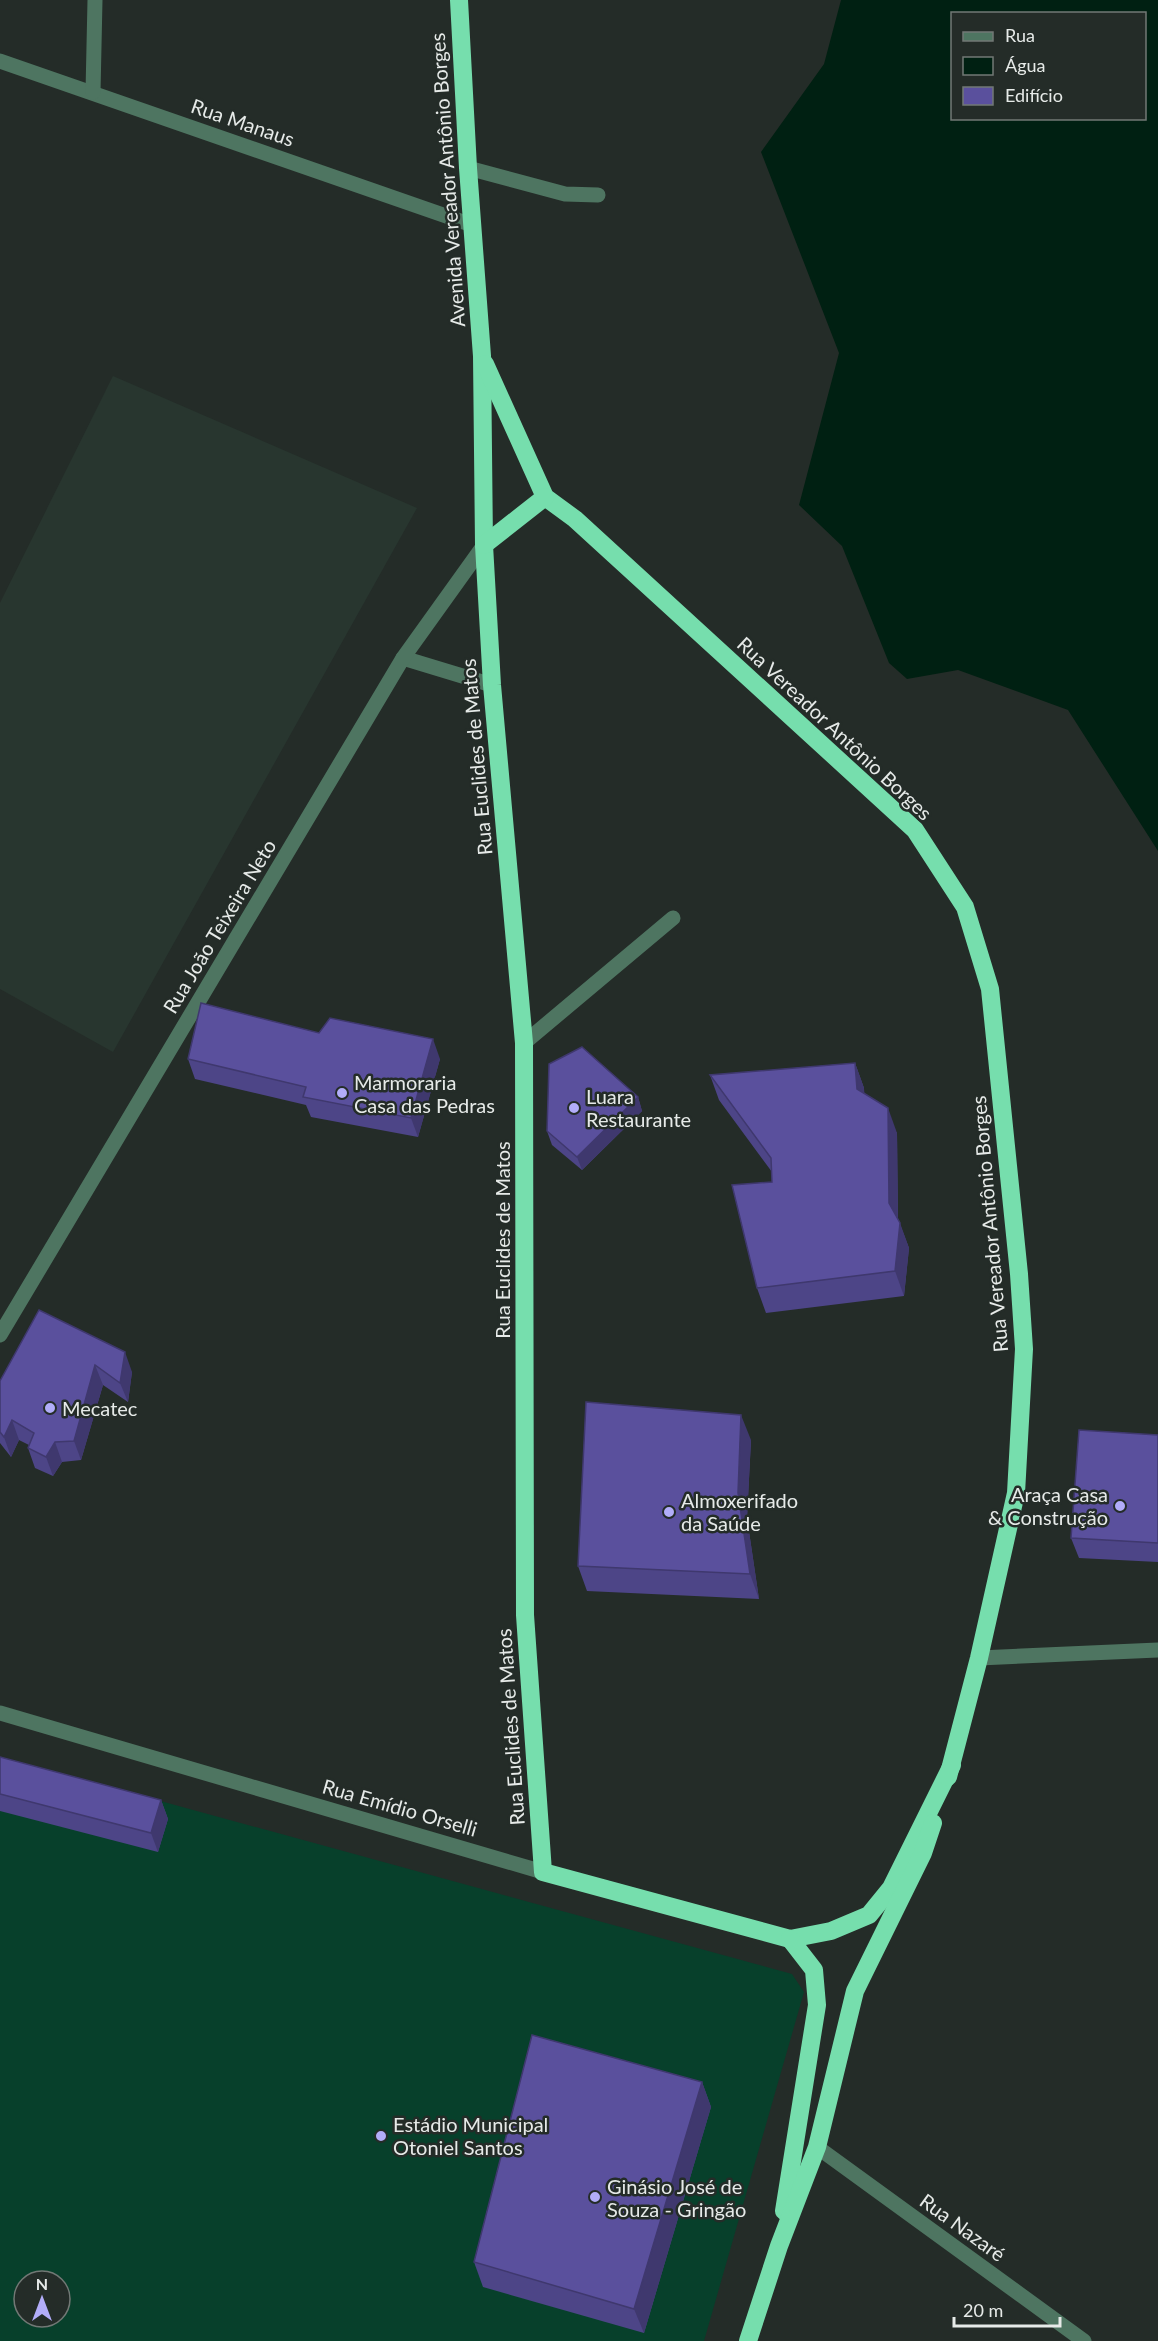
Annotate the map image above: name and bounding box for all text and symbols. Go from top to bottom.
legend [951,12,1146,120]
text: Rua [1005,24,1035,46]
street label: Avenida Vereador Antônio Borges [425,32,469,328]
text: Água [1005,54,1046,76]
text: Edifício [1005,84,1063,106]
street label: Rua Manaus [188,93,298,151]
street label: Rua Vereador Antônio Borges [733,631,937,825]
street label: Rua Euclides de Matos [455,658,497,856]
street label: Rua João Teixeira Neto [158,835,280,1017]
place label: Marmoraria Casa das Pedras [354,1070,495,1117]
place label: Luara Restaurante [586,1084,691,1131]
marker: Marmoraria Casa das Pedras [335,1086,349,1100]
street label: Rua Vereador Antônio Borges [966,1095,1012,1353]
marker: Luara Restaurante [567,1101,581,1115]
street label: Rua Euclides de Matos [490,1141,514,1339]
place label: Mecatec [62,1396,138,1420]
marker: Mecatec [43,1401,57,1415]
place label: Araça Casa & Construção [988,1482,1108,1529]
place label: Almoxerifado da Saúde [681,1488,798,1535]
marker: Araça Casa & Construção [1113,1499,1127,1513]
marker: Almoxerifado da Saúde [662,1505,676,1519]
street label: Rua Euclides de Matos [491,1628,529,1826]
street label: Rua Emídio Orselli [320,1773,480,1841]
place label: Estádio Municipal Otoniel Santos [393,2112,548,2159]
marker: Estádio Municipal Otoniel Santos [374,2129,388,2143]
place label: Ginásio José de Souza - Gringão [607,2174,746,2221]
street label: Rua Nazaré [916,2188,1010,2266]
marker: Ginásio José de Souza - Gringão [588,2190,602,2204]
north arrow [12,2269,72,2329]
text: N [36,2274,48,2293]
scale bar [954,2290,1060,2328]
text: 20 m [963,2299,1003,2321]

